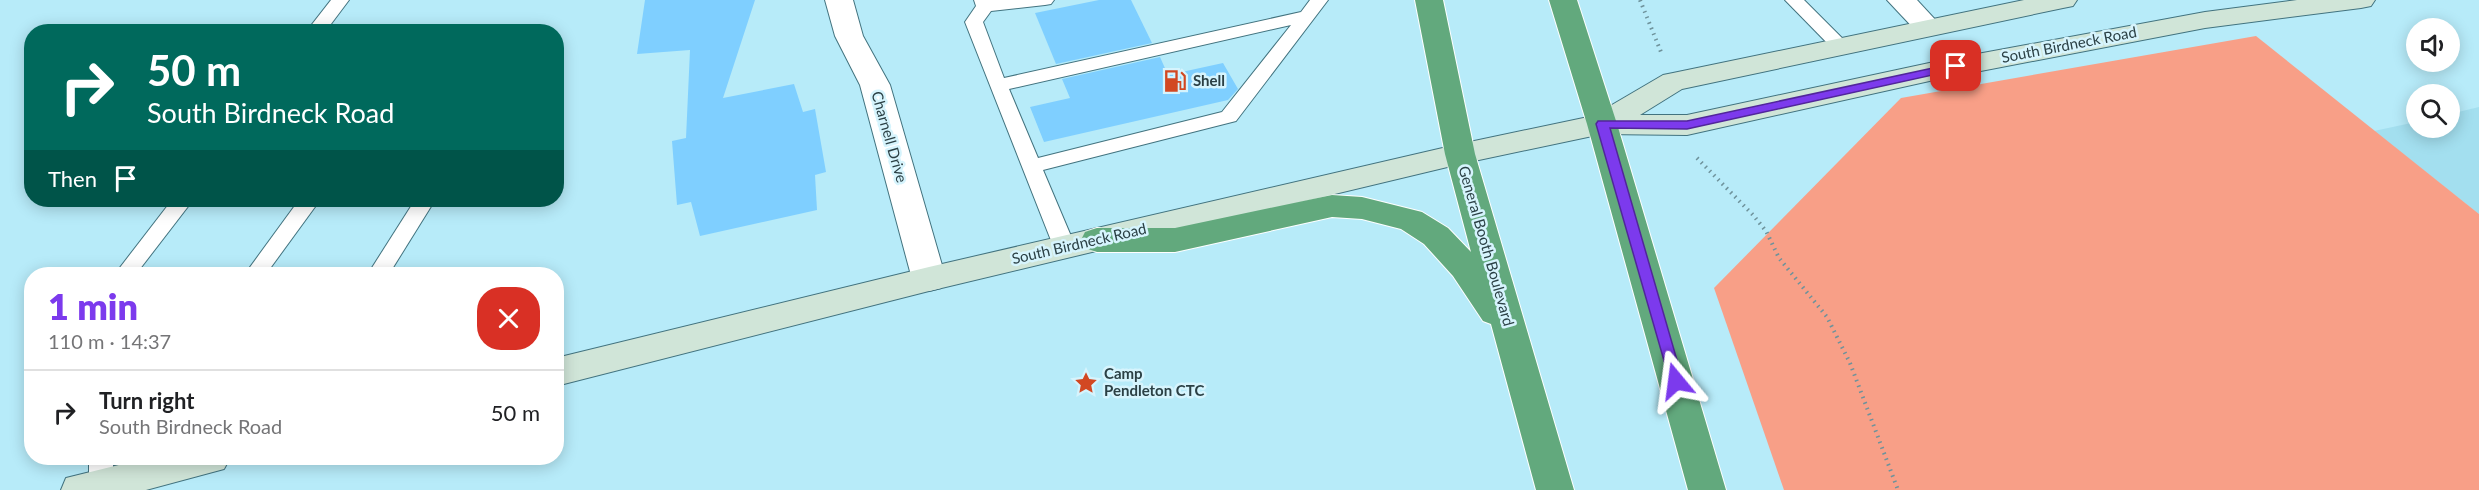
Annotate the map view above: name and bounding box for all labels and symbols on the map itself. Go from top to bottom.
street label: South Birdneck Road [2000,22,2138,66]
pin [1930,40,1981,91]
fuel station icon: Shell [1162,68,1188,94]
place label: Shell [1193,71,1225,89]
street label: Charnell Drive [868,89,912,185]
street label: General Booth Boulevard [1455,164,1518,328]
street label: South Birdneck Road [1010,219,1148,267]
position arrow [1644,349,1708,413]
place label: Camp Pendleton CTC [1104,364,1204,399]
place icon: Camp Pendleton CTC [1073,370,1099,396]

